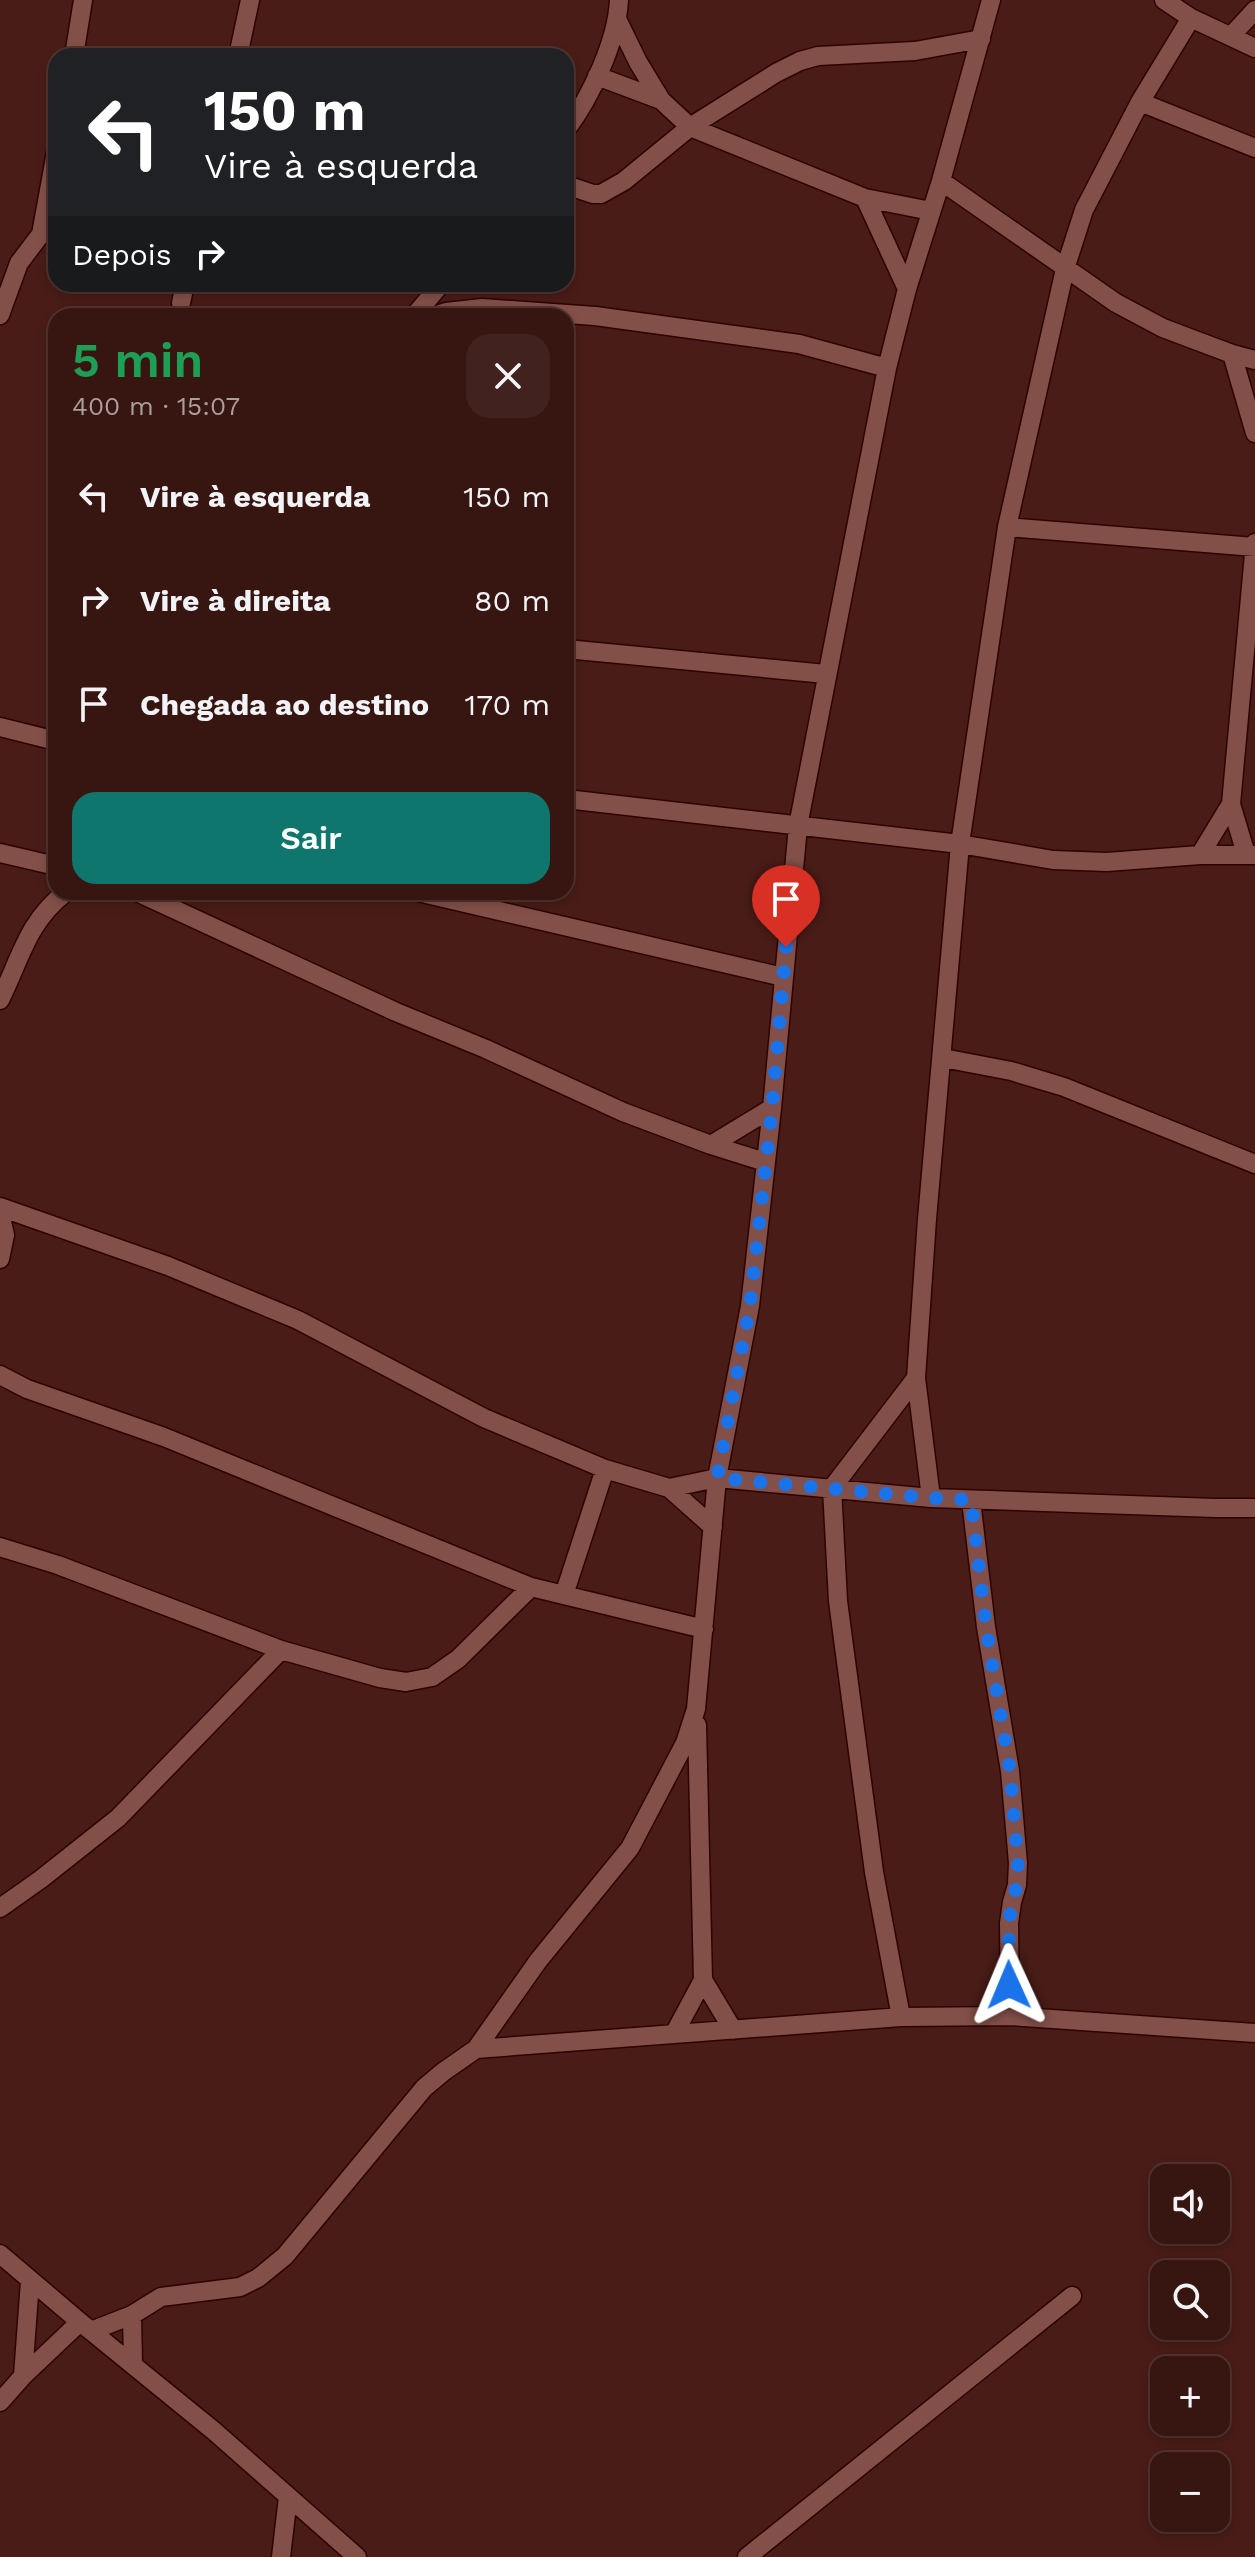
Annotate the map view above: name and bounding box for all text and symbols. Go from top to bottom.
text: 150 m [204,78,366,144]
icon: left [72,80,176,184]
text: Vire à esquerda [204,145,478,187]
icon: right [188,232,232,276]
text: Depois [72,237,172,272]
text: 5 min [72,332,203,389]
button: close [466,334,550,418]
text: 400 m · 15:07 [72,391,240,421]
icon: left [72,474,116,518]
text: Vire à esquerda [140,479,370,514]
text: 150 m [463,479,550,514]
icon: right [72,578,116,622]
text: Vire à direita [140,583,331,618]
text: 80 m [474,583,550,618]
icon: arrive [72,682,116,726]
text: Chegada ao destino [140,687,429,722]
text: 170 m [465,687,550,722]
button: Sair [72,792,550,884]
pin [752,865,820,947]
icon: arrive [764,877,808,921]
position arrow [967,1943,1051,2027]
map controls [1150,2164,1230,2532]
button: sound [1150,2164,1230,2244]
button: search [1150,2260,1230,2340]
button: + [1150,2356,1230,2436]
button: − [1150,2452,1230,2532]

